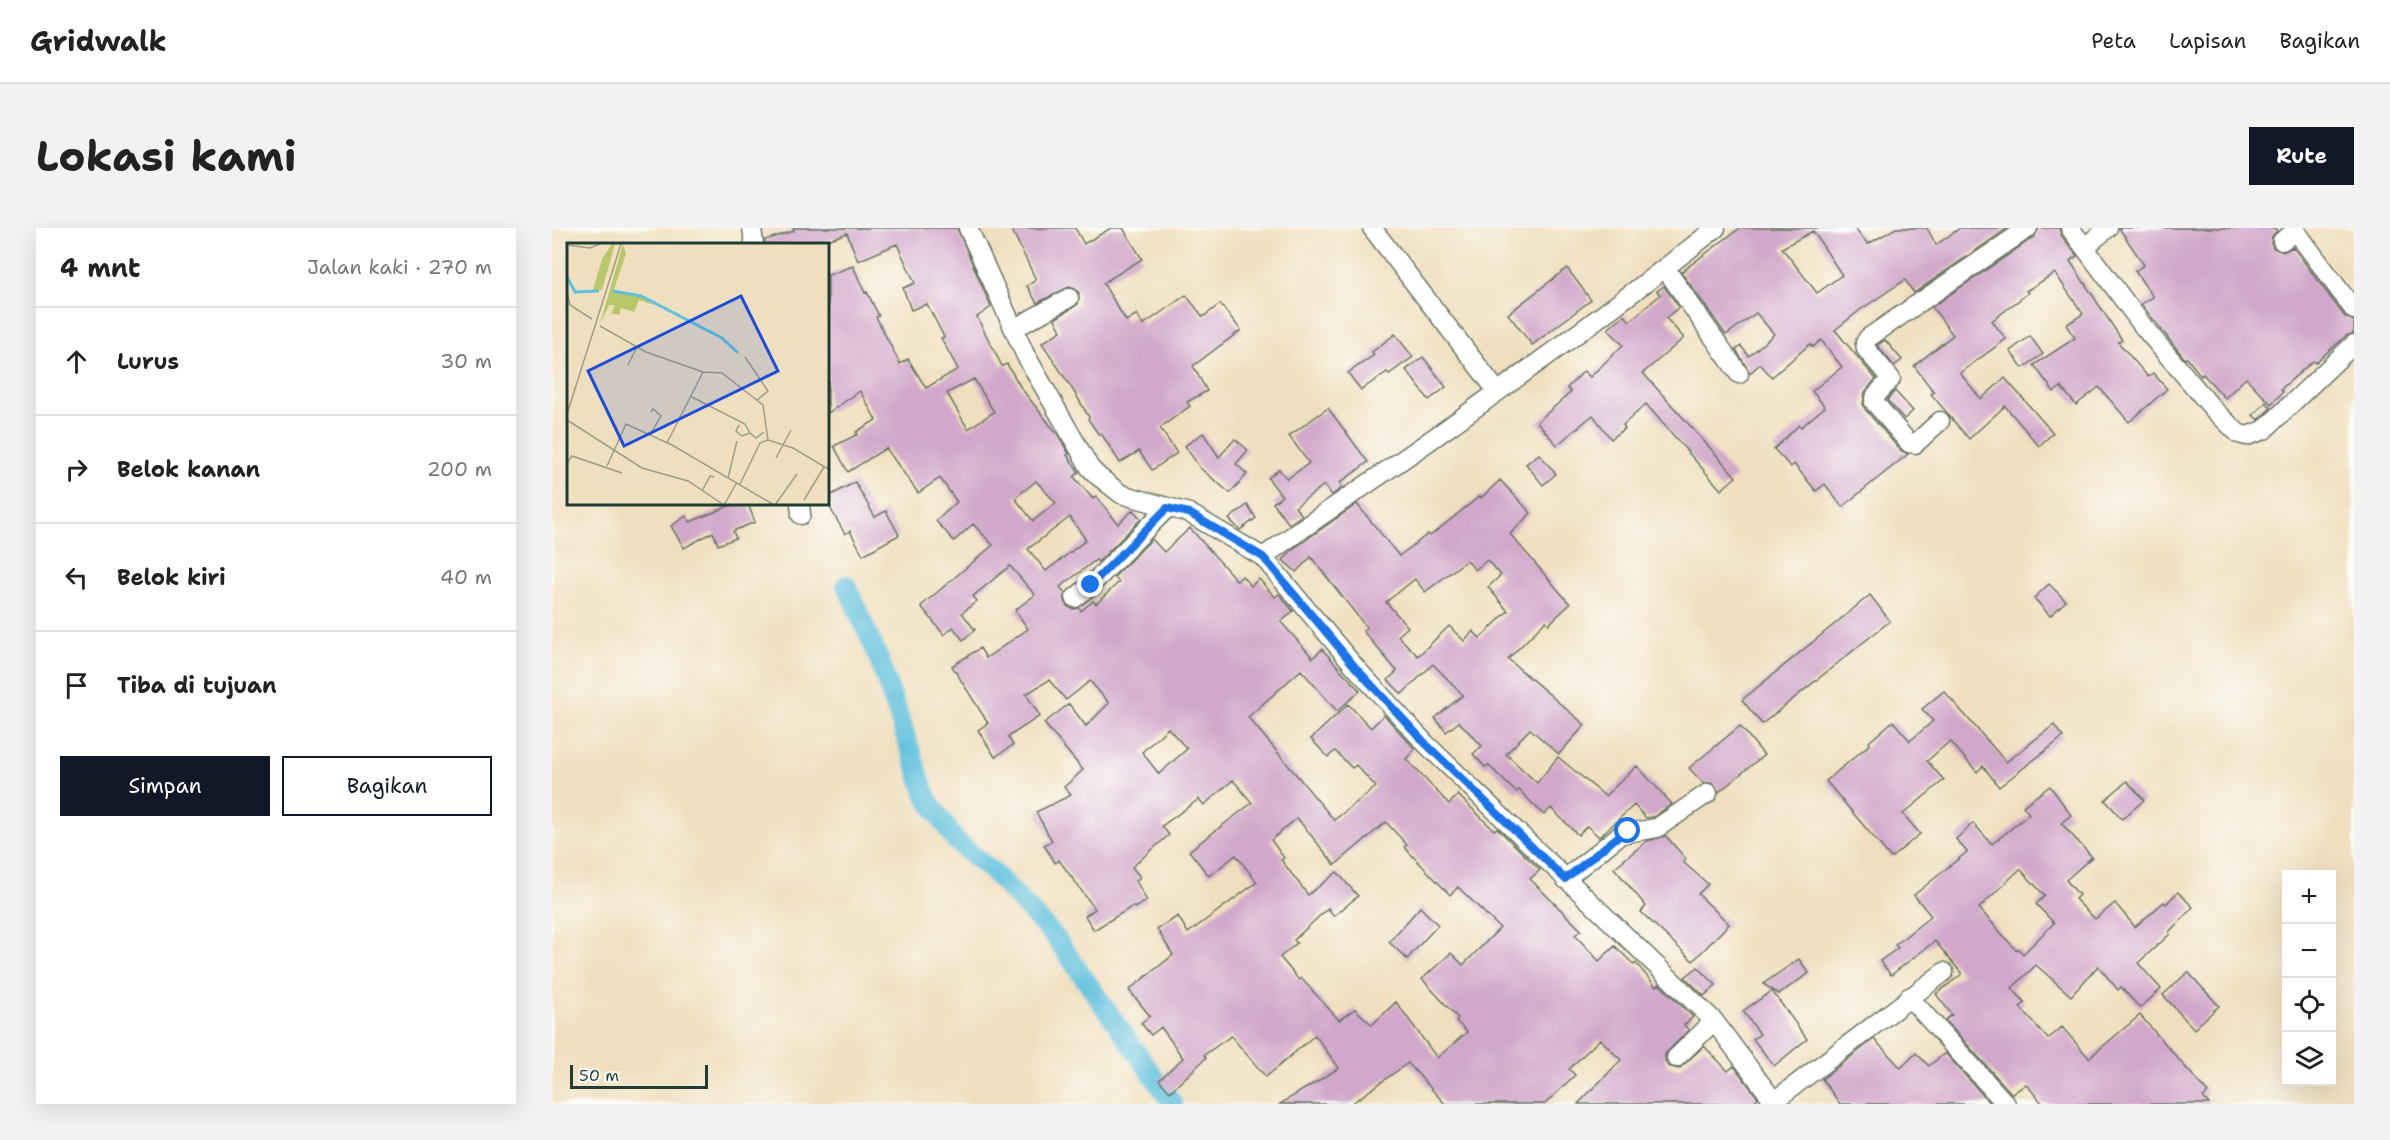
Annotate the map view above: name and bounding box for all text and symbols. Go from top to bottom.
text: Gridwalk [30,22,167,60]
text: Peta [2091,27,2136,55]
text: Lapisan [2169,27,2246,55]
text: Bagikan [2279,27,2360,55]
button: Rute [2249,127,2354,185]
text: Lokasi kami [36,128,297,184]
inset map [567,243,830,506]
text: 4 mnt [60,250,140,285]
text: Jalan kaki · 270 m [307,254,492,280]
icon: ahead [60,345,93,378]
text: Lurus [117,347,179,376]
text: 30 m [440,348,492,374]
icon: right [60,453,93,486]
text: Belok kanan [117,455,260,484]
text: 200 m [427,456,492,482]
icon: left [60,561,93,594]
text: Belok kiri [117,563,226,592]
text: 40 m [440,564,492,590]
route end [1077,571,1103,597]
icon: arrive [60,669,93,702]
text: Tiba di tujuan [117,671,277,700]
button: Simpan [60,756,270,816]
button: Bagikan [282,756,492,816]
route start [1614,817,1640,843]
map controls [2282,870,2336,1086]
button: + [2282,870,2336,924]
button: − [2282,924,2336,978]
button: locate [2282,978,2336,1032]
button: layers [2282,1032,2336,1086]
scale bar [570,1062,708,1090]
text: 50 m [579,1065,619,1086]

